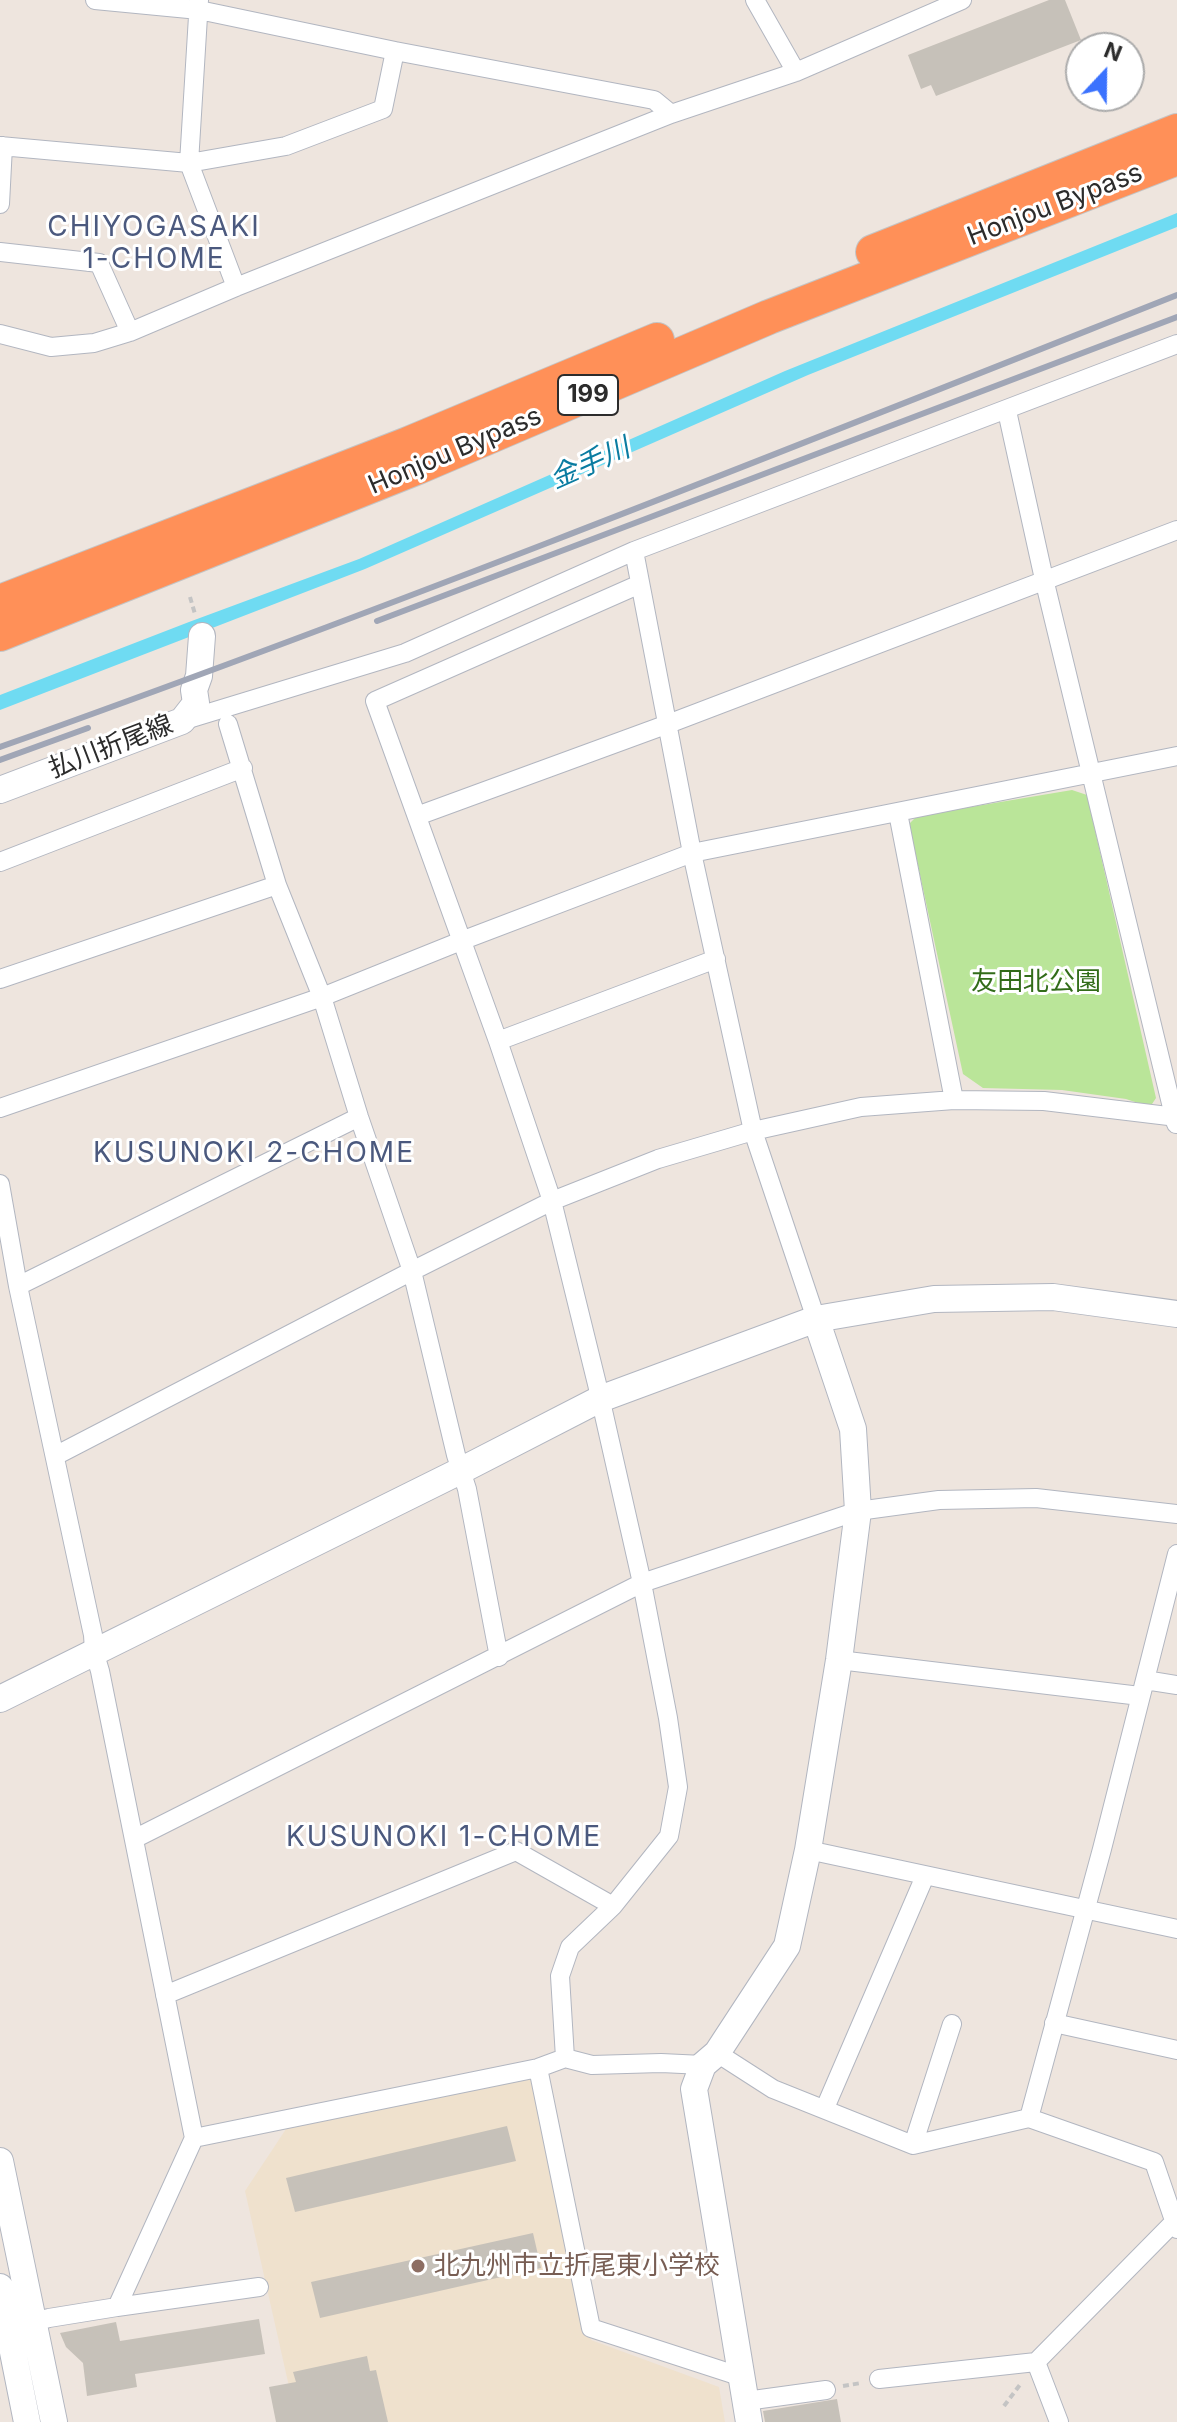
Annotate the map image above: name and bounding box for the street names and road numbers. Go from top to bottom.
street label: Honjou Bypass [963,157,1147,253]
road number: 199 [558,375,618,415]
street label: Honjou Bypass [364,401,546,501]
street label: 払川折尾線 [45,709,177,785]

